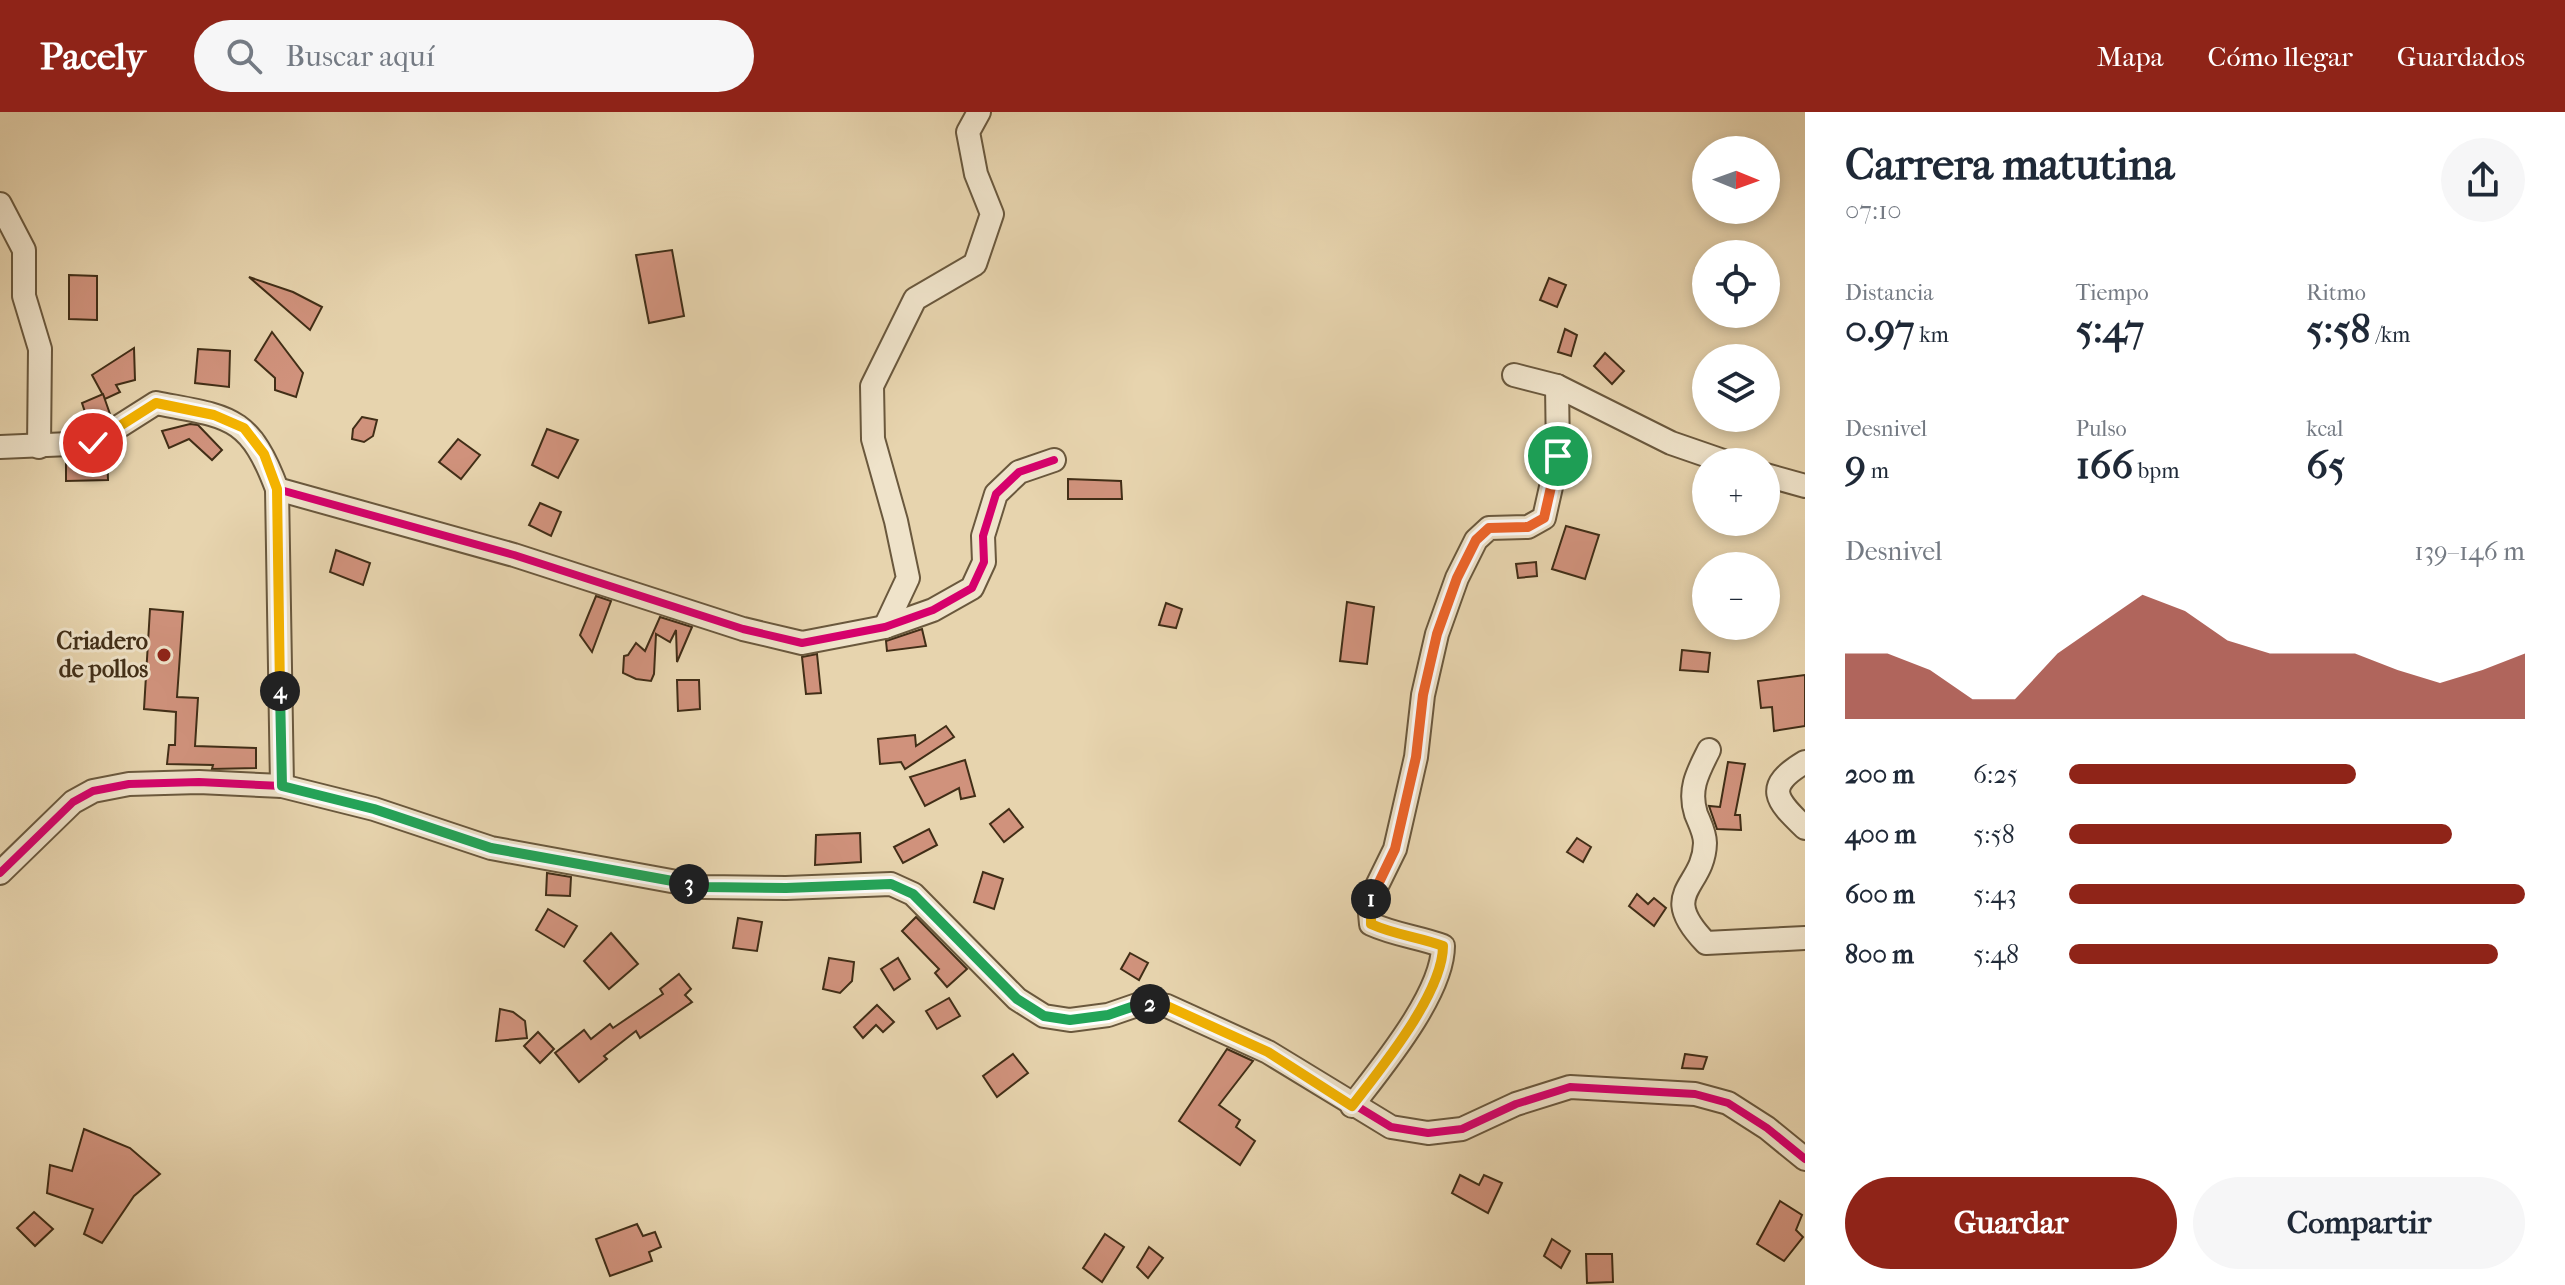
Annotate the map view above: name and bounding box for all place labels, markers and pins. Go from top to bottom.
pin [59,409,127,477]
pin [1524,422,1592,490]
place label: Criadero de pollos [56,627,148,683]
marker: Criadero de pollos [155,646,173,664]
pin: 4 [260,671,300,711]
pin: 3 [669,864,709,904]
pin: 1 [1351,879,1391,919]
pin: 2 [1130,984,1170,1024]

